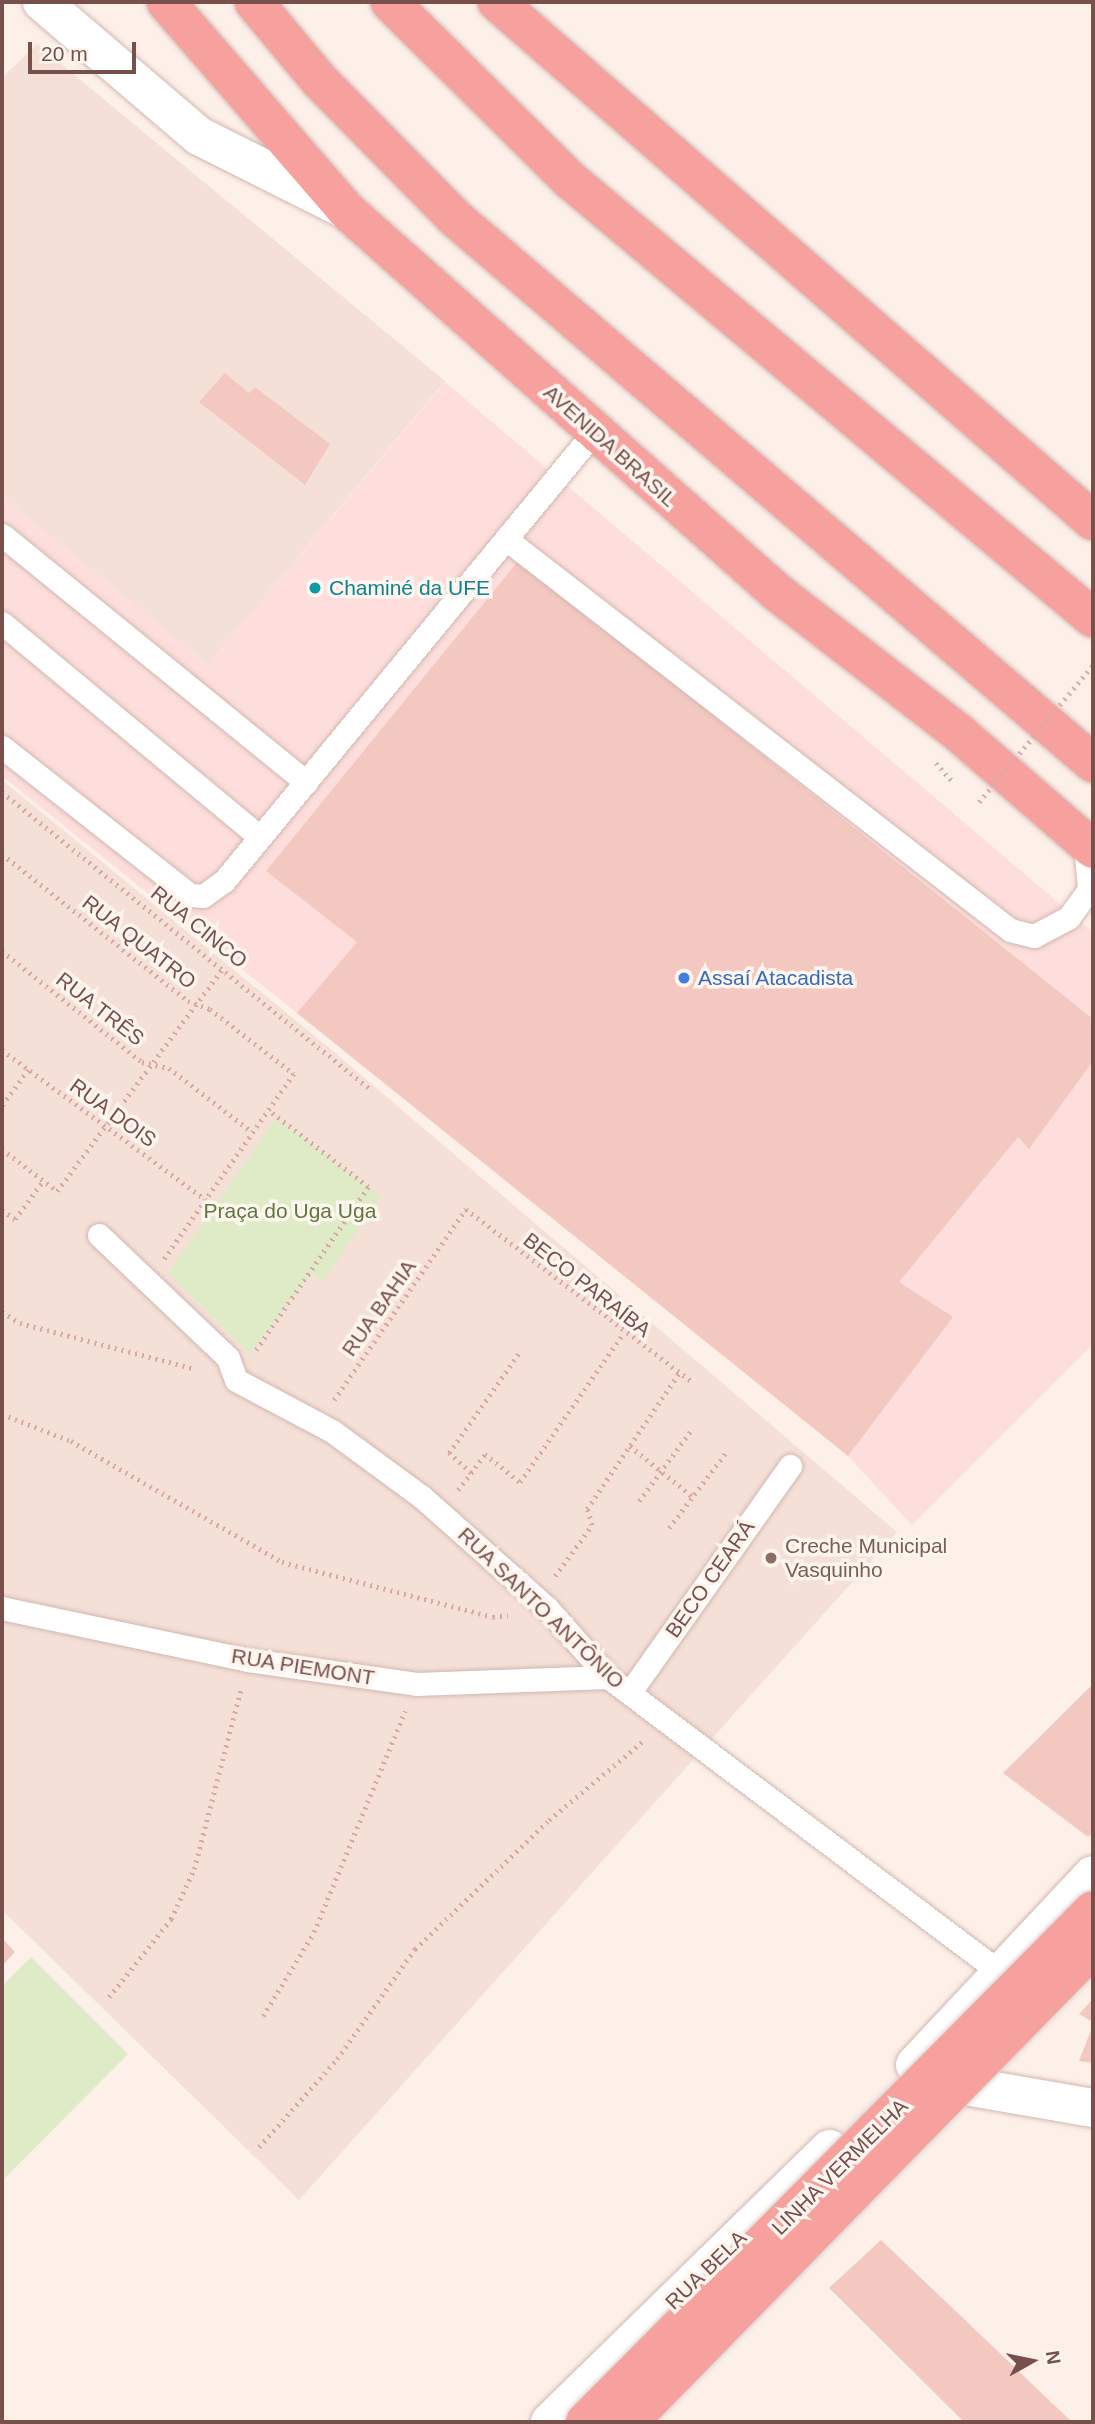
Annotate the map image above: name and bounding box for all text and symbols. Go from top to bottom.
scale bar [32,28,140,72]
text: 20 m [41,42,88,65]
street label: AVENIDA BRASIL [538,379,682,513]
place label: Chaminé da UFE [329,575,490,601]
marker: Chaminé da UFE [307,580,323,596]
street label: RUA CINCO [145,880,253,974]
street label: RUA QUATRO [77,889,201,995]
place label: Assaí Atacadista [698,965,854,991]
street label: RUA TRÊS [50,966,150,1052]
marker: Assaí Atacadista [676,970,692,986]
street label: RUA DOIS [65,1073,161,1153]
park label: Praça do Uga Uga [204,1198,376,1224]
street label: BECO PARAÍBA [518,1227,656,1343]
street label: RUA BAHIA [336,1254,422,1362]
street label: BECO CEARÁ [660,1515,760,1643]
street label: RUA SANTO ANTÔNIO [452,1521,630,1695]
place label: Creche Municipal Vasquinho [785,1533,947,1583]
marker: Creche Municipal Vasquinho [763,1550,779,1566]
street label: RUA PIEMONT [229,1643,377,1691]
street label: LINHA VERMELHA [766,2093,914,2241]
street label: RUA BELA [660,2225,752,2315]
north arrow [997,2326,1067,2396]
text: N [1042,2349,1065,2366]

